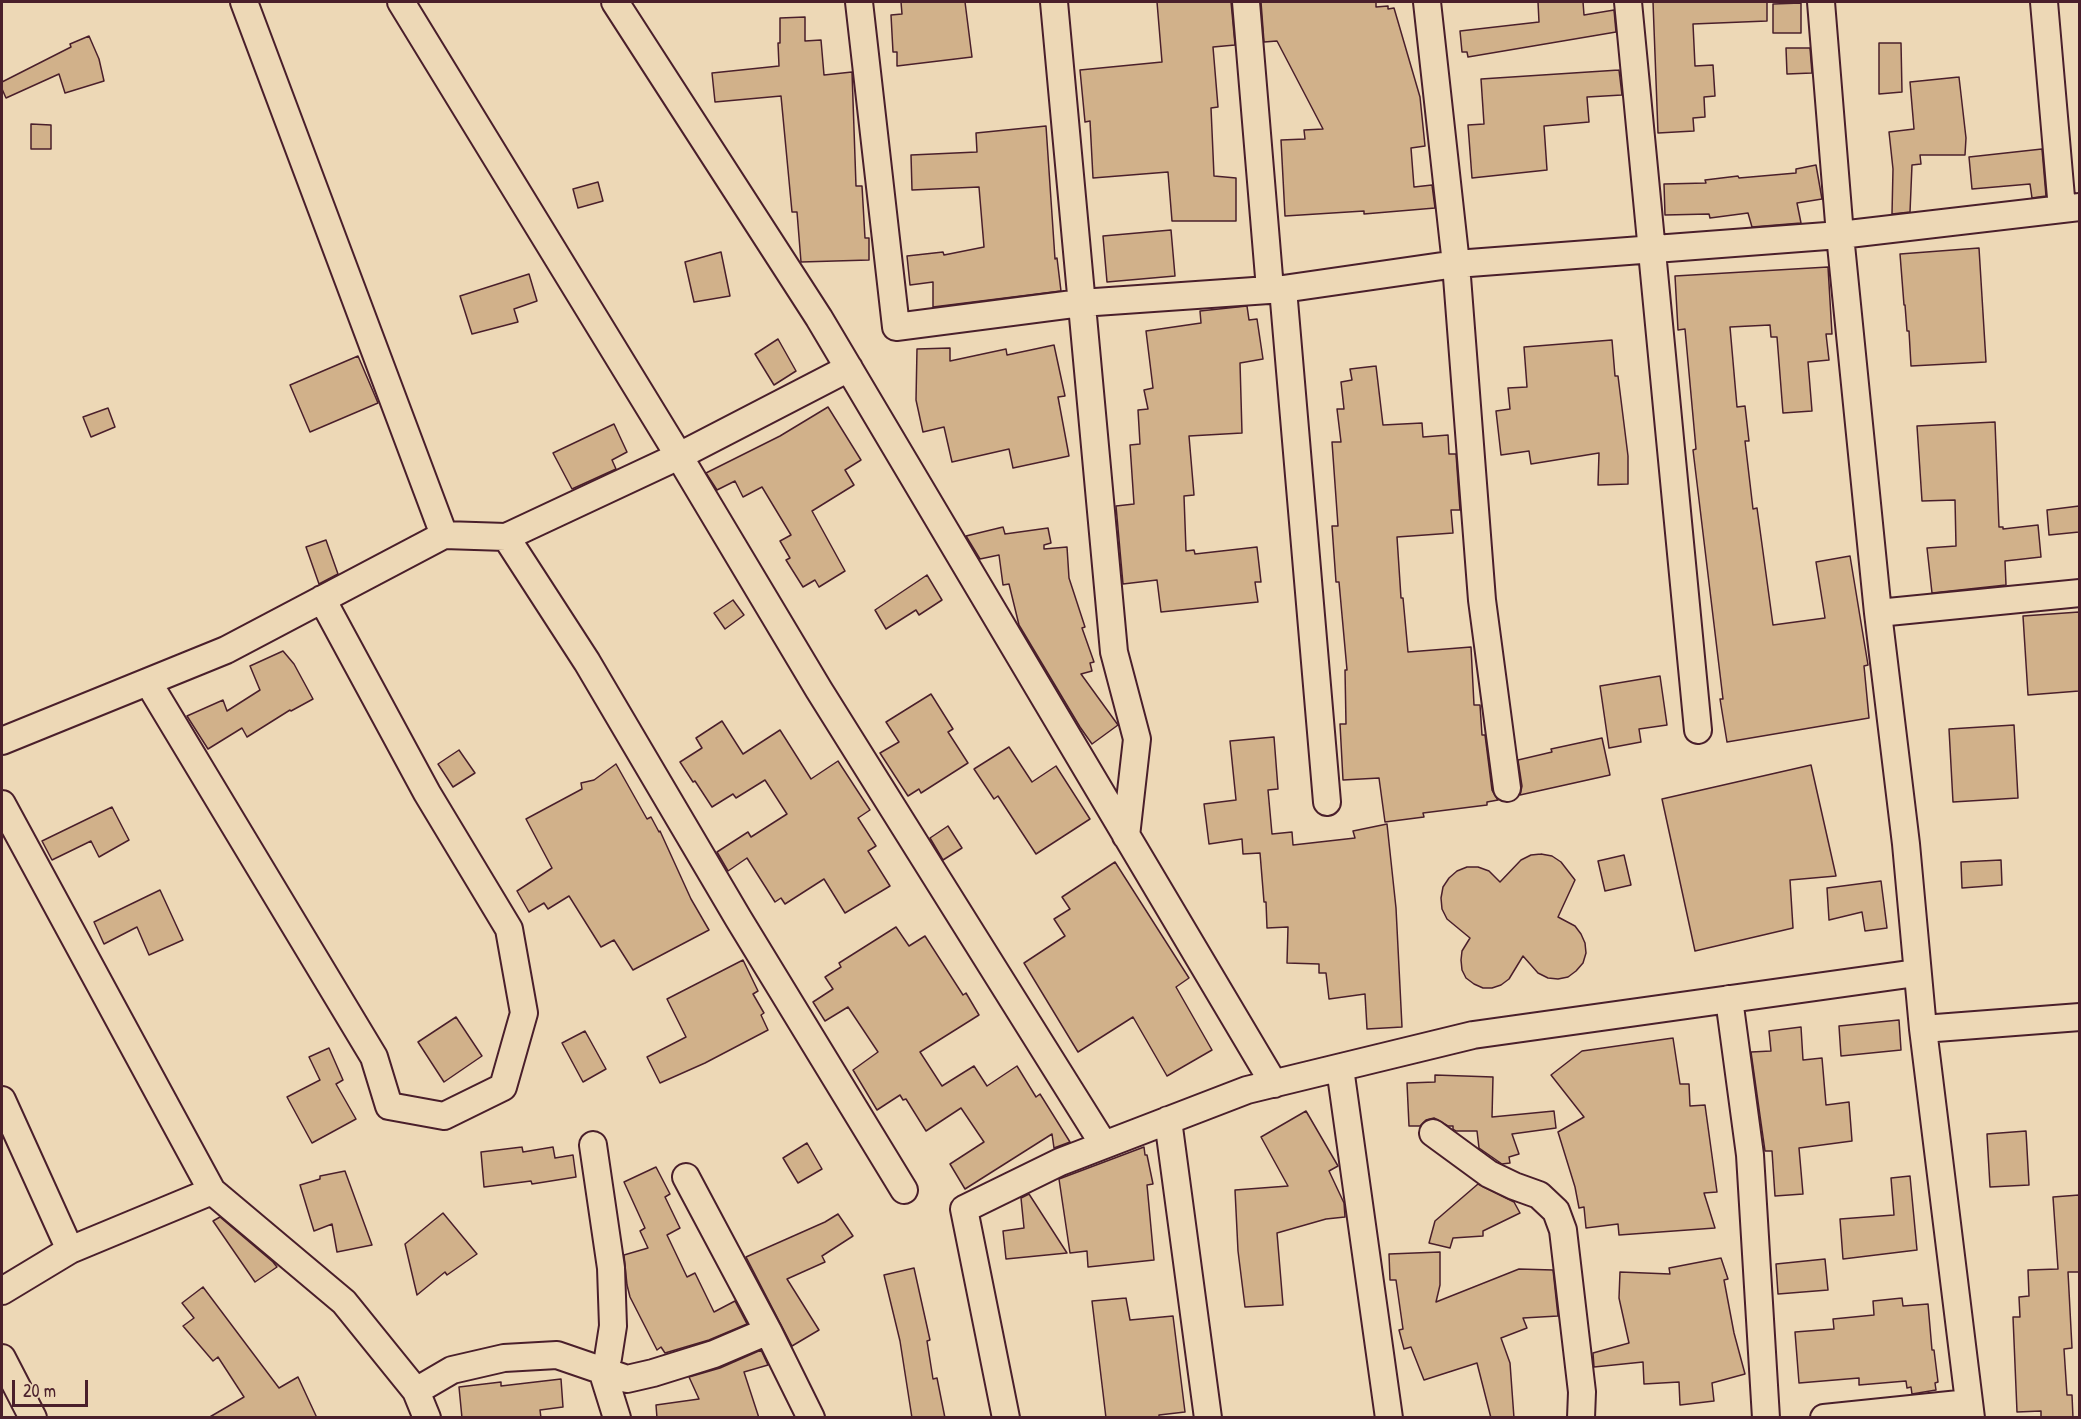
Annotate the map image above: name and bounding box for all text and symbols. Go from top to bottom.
scale bar [15,1368,92,1406]
text: 20 m [23,1378,56,1403]

